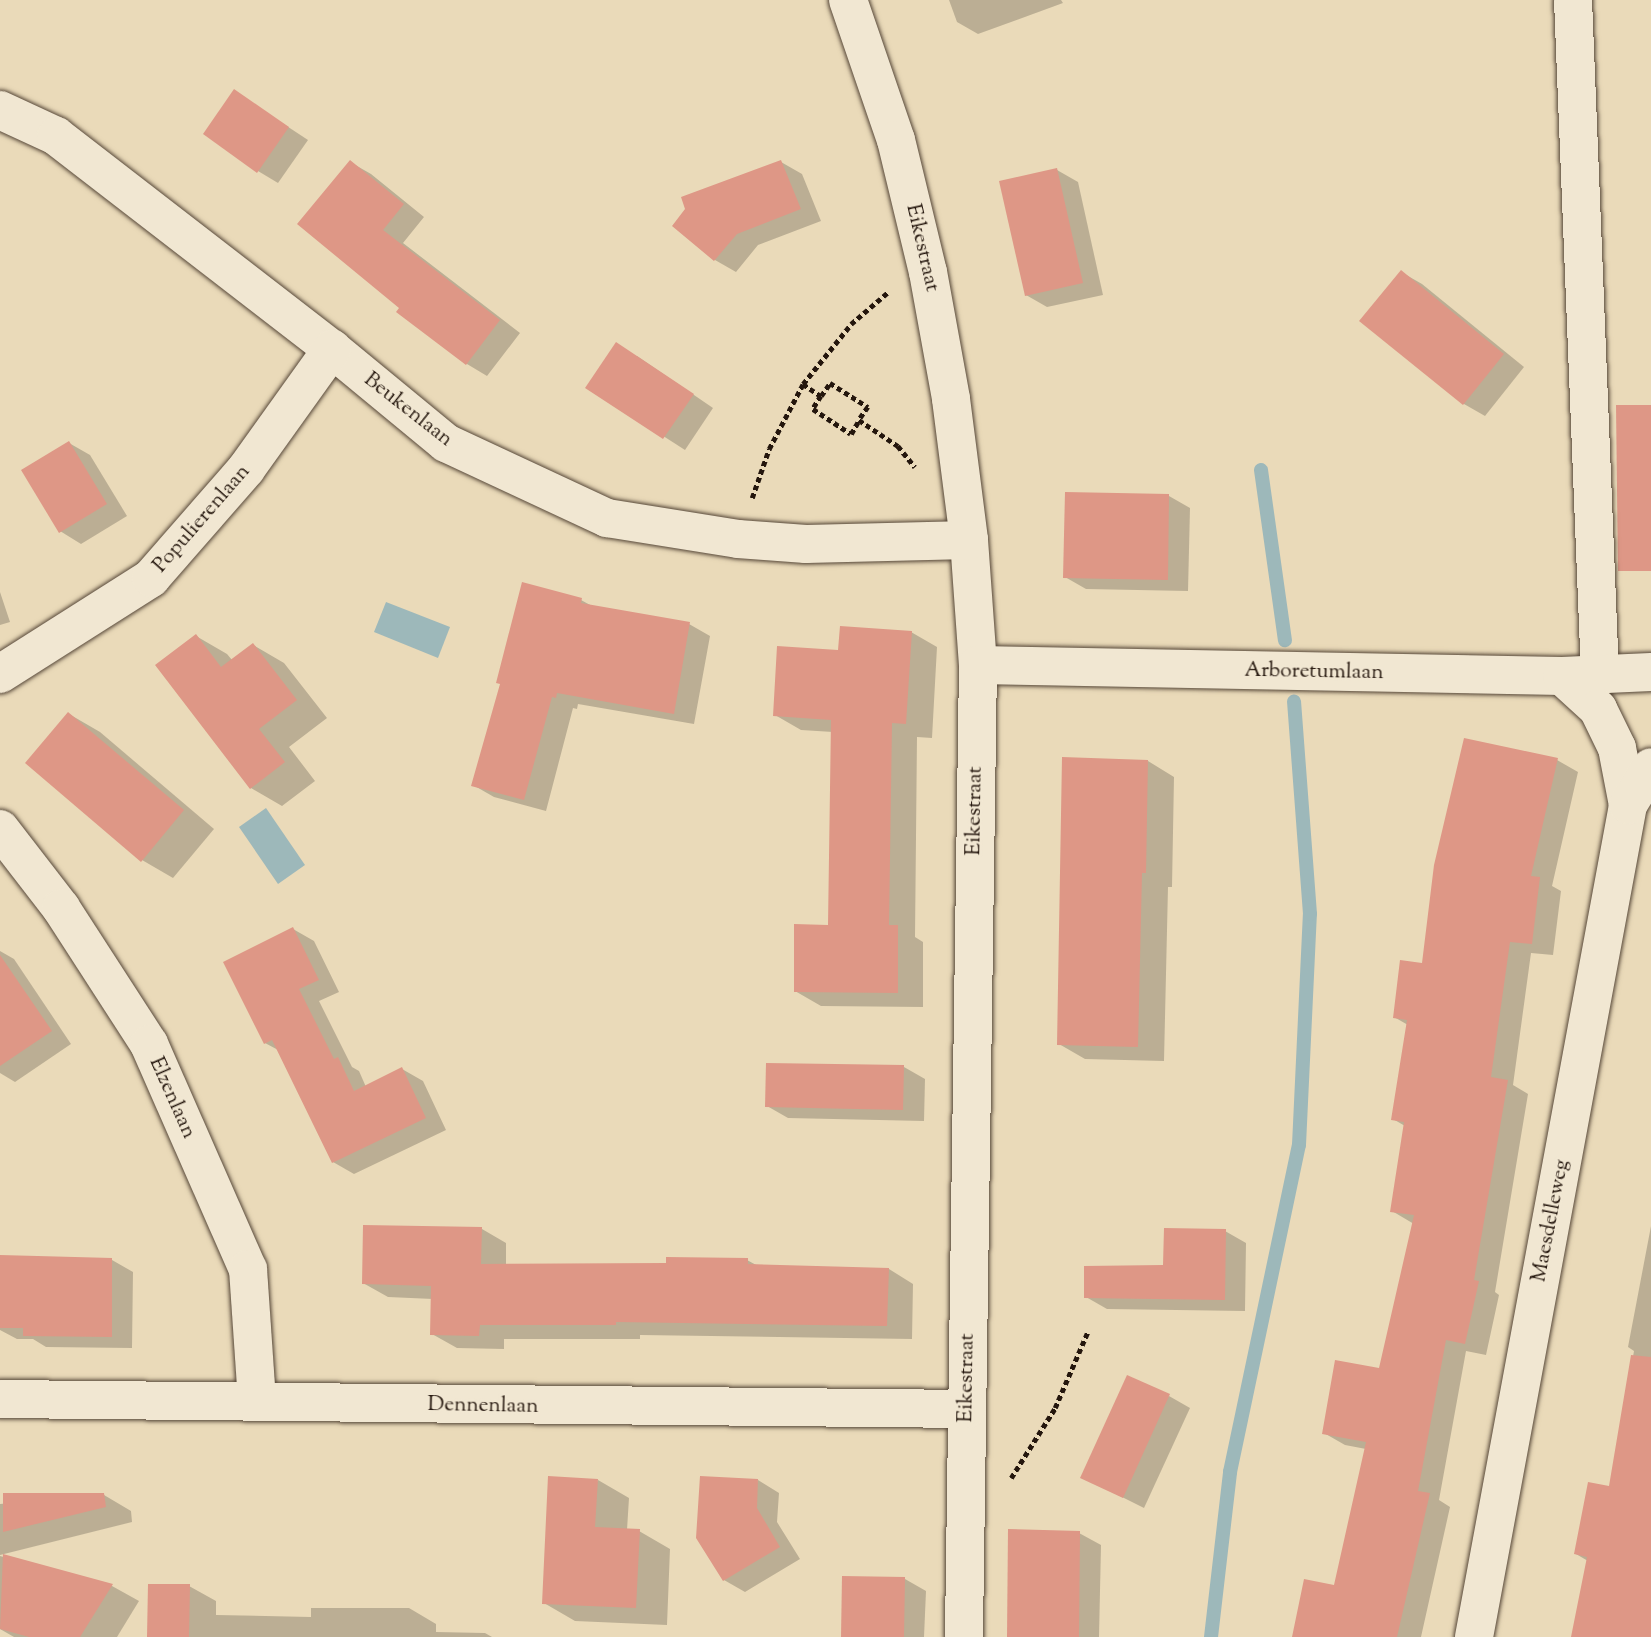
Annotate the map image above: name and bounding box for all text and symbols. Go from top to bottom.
street label: Eikestraat [900,202,944,294]
street label: Beukenlaan [358,367,458,453]
street label: Populierenlaan [148,460,256,578]
street label: Arboretumlaan [1244,658,1384,686]
street label: Eikestraat [962,766,988,856]
street label: Elzenlaan [143,1053,201,1143]
street label: Maesdelleweg [1527,1158,1575,1284]
street label: Eikestraat [954,1333,980,1423]
street label: Dennenlaan [427,1392,539,1420]

